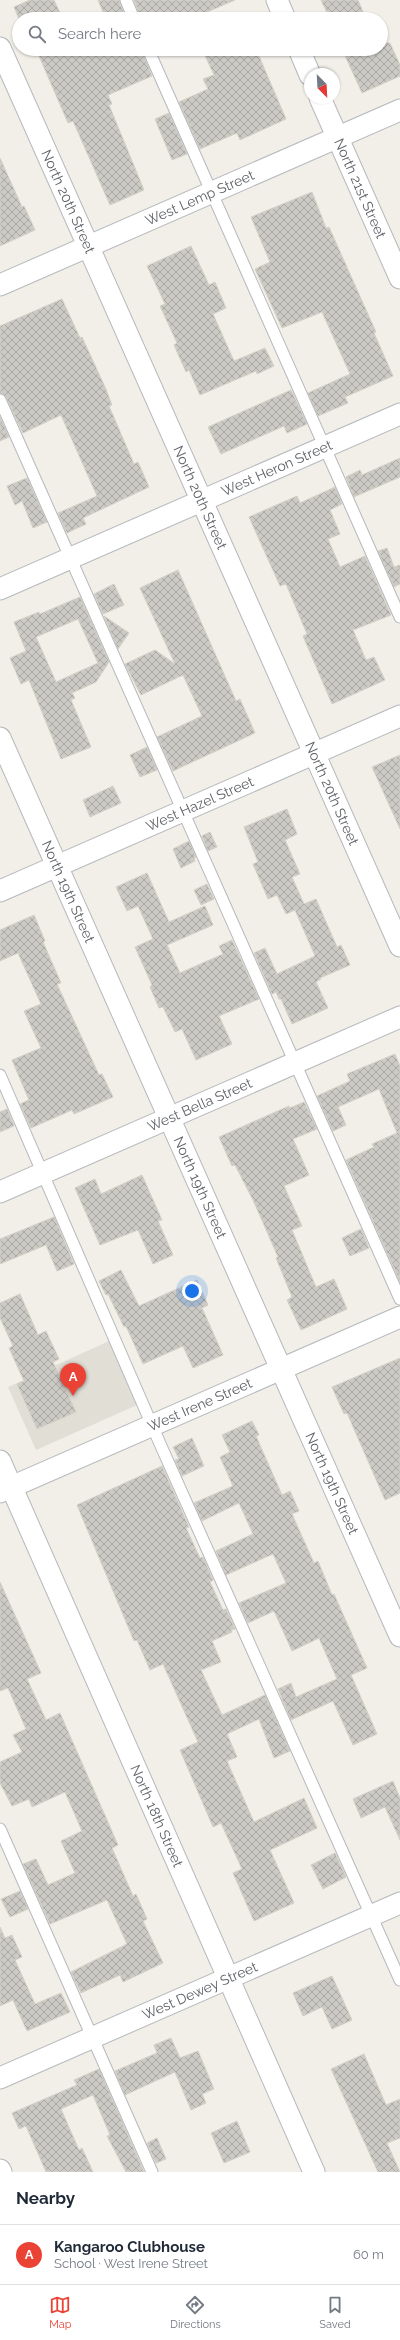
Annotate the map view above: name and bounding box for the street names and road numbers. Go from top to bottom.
street label: North 21st Street [331,136,389,241]
street label: North 20th Street [38,147,98,256]
street label: West Lemp Street [143,167,257,228]
street label: West Heron Street [219,437,335,499]
street label: North 20th Street [170,443,230,552]
street label: North 20th Street [302,739,362,848]
street label: West Hazel Street [144,773,256,834]
street label: North 19th Street [39,838,98,945]
street label: West Bella Street [145,1075,255,1134]
street label: North 19th Street [171,1134,230,1241]
street label: West Irene Street [145,1375,255,1434]
street label: North 19th Street [302,1430,362,1537]
street label: North 18th Street [127,1762,186,1870]
street label: West Dewey Street [140,1958,260,2023]

